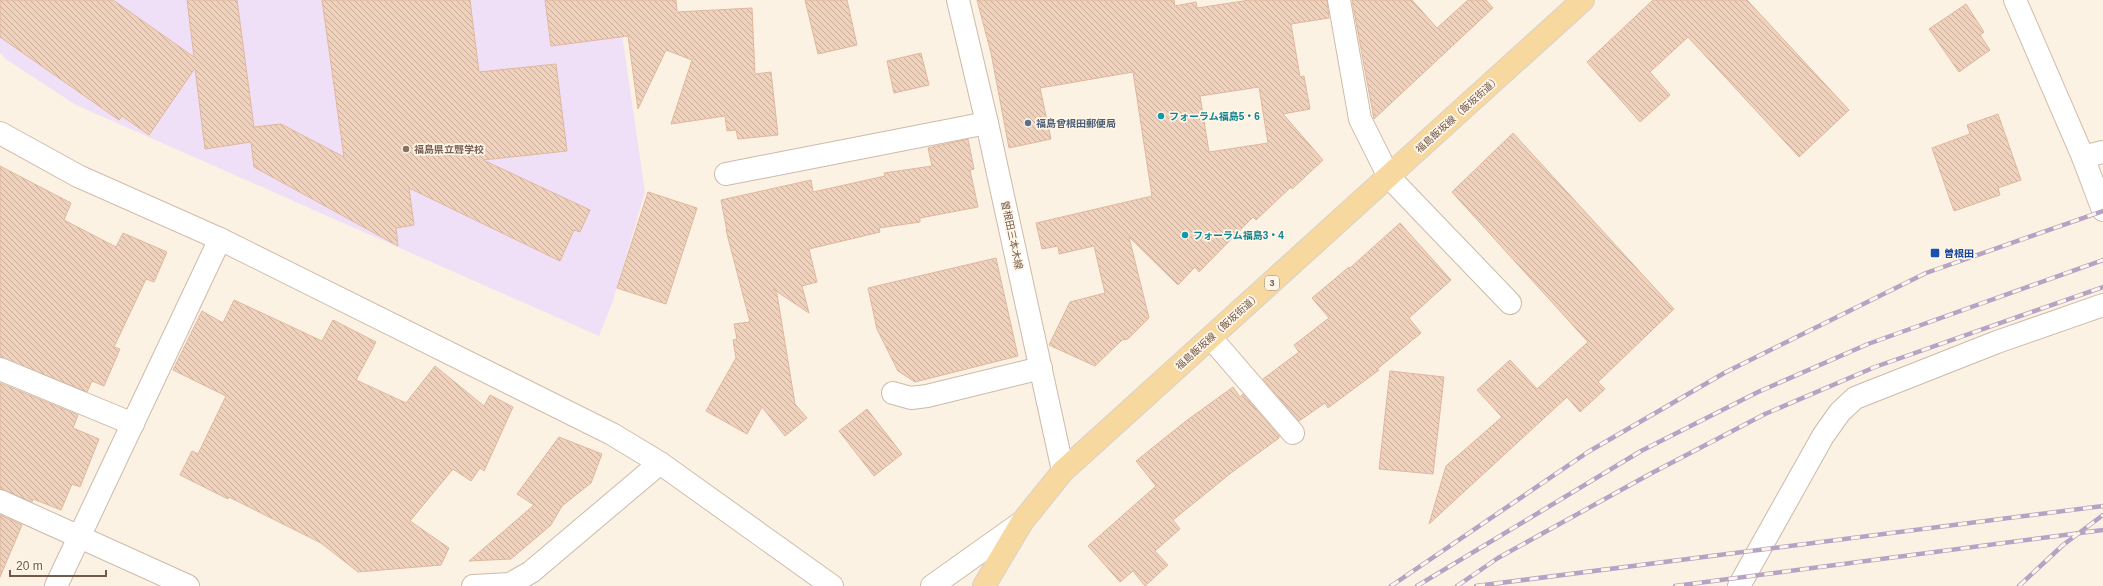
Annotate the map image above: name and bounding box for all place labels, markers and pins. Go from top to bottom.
marker: フォーラム福島5・6 [1156,111,1166,121]
place label: フォーラム福島5・6 [1169,111,1260,122]
marker: 福島曾根田郵便局 [1023,118,1033,128]
place label: 福島曾根田郵便局 [1036,118,1116,129]
marker: 福島県立聾学校 [401,144,411,154]
place label: 福島県立聾学校 [414,144,484,155]
marker: フォーラム福島3・4 [1180,230,1190,240]
place label: フォーラム福島3・4 [1193,230,1284,241]
marker: 曽根田 [1929,247,1941,259]
place label: 曽根田 [1944,248,1974,259]

